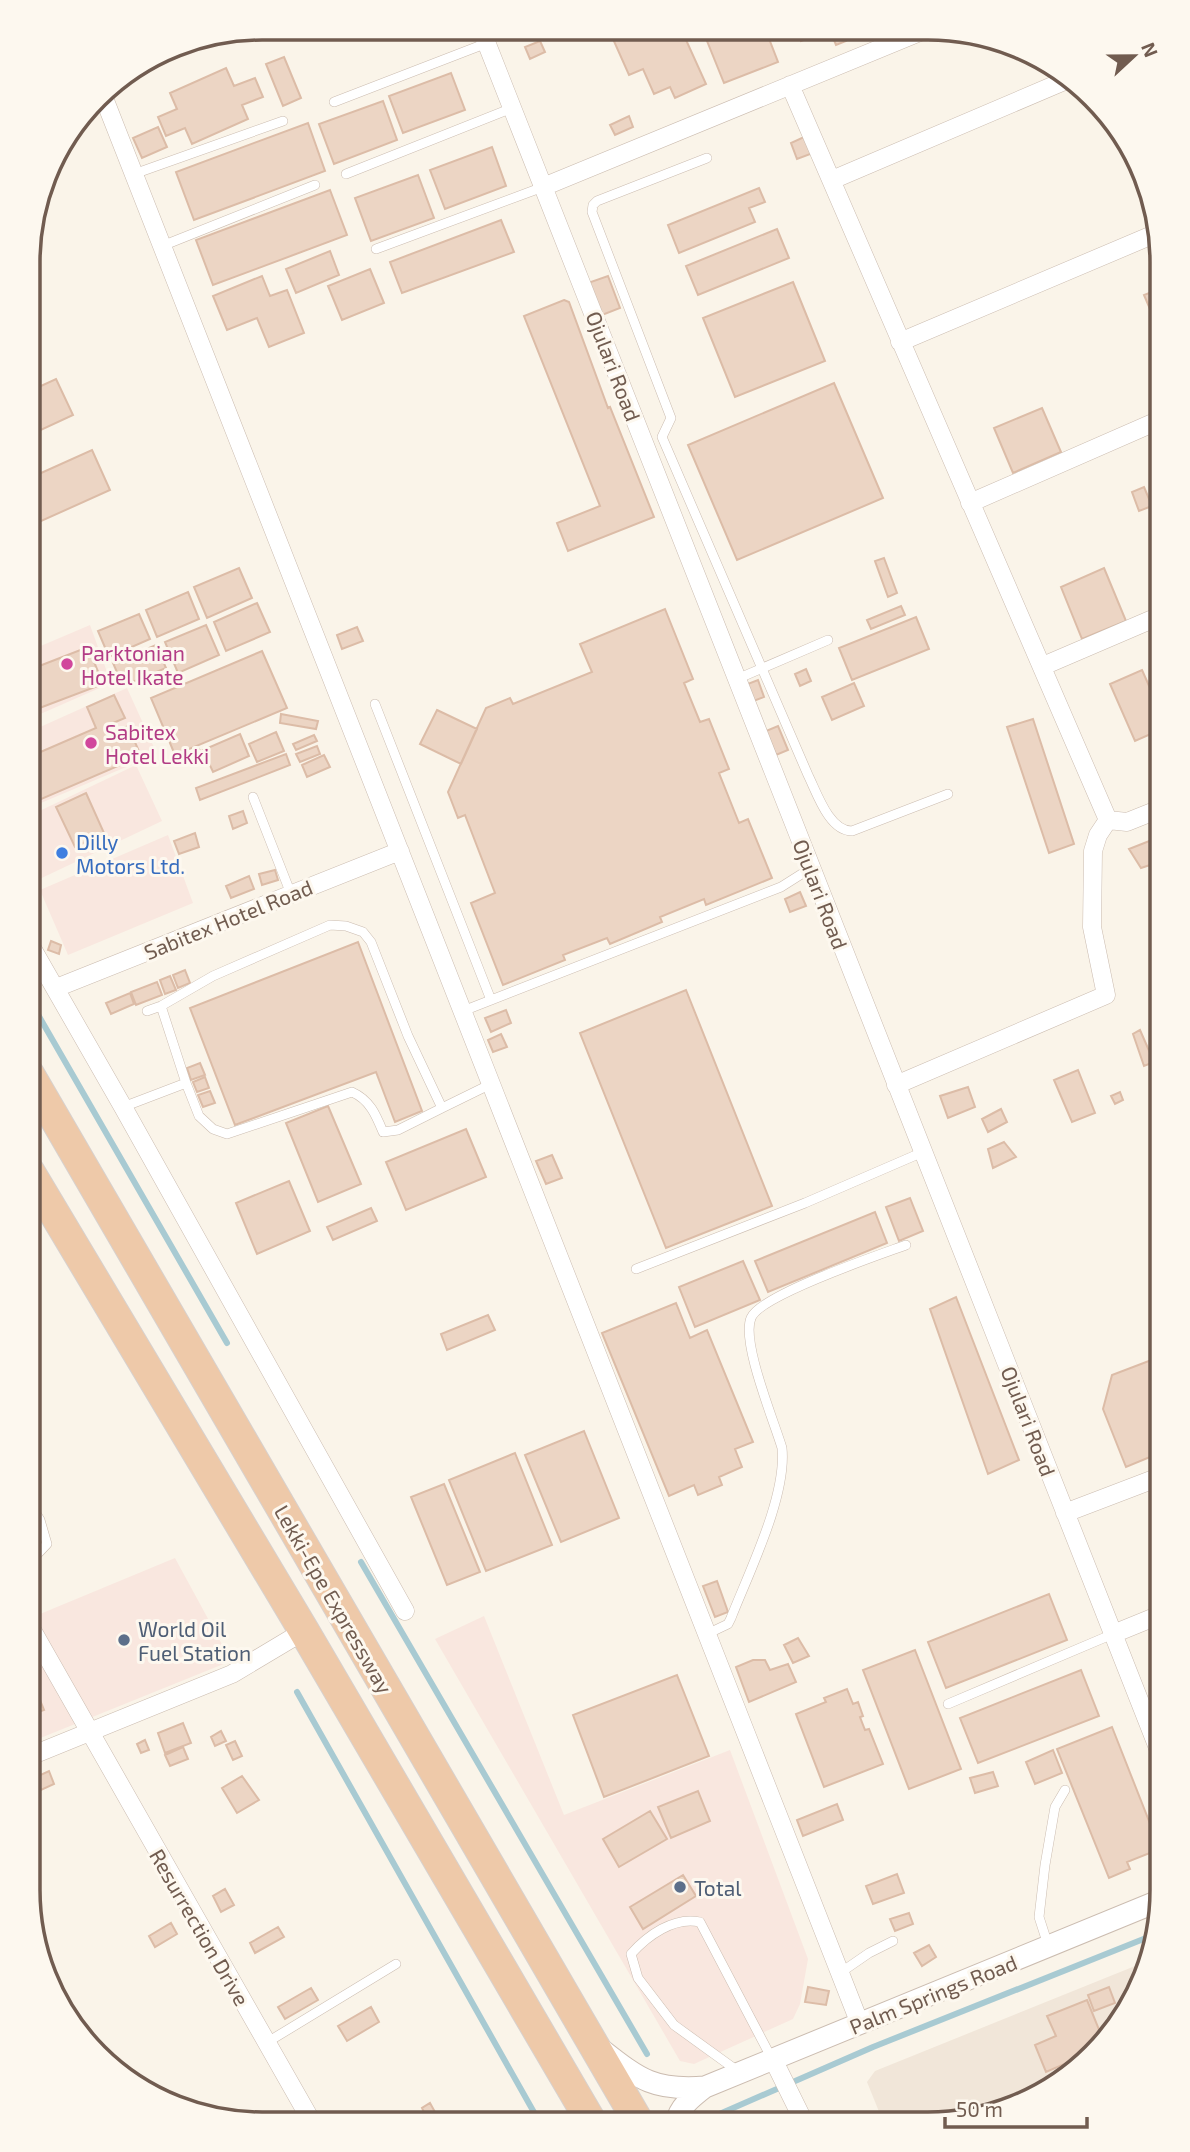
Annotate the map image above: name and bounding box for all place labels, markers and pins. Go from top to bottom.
place label: Parktonian Hotel Ikate [81,640,185,689]
marker: Parktonian Hotel Ikate [59,656,75,672]
place label: Sabitex Hotel Lekki [105,719,209,768]
marker: Sabitex Hotel Lekki [83,735,99,751]
place label: Dilly Motors Ltd. [76,829,185,878]
marker: Dilly Motors Ltd. [54,845,70,861]
place label: World Oil Fuel Station [138,1616,251,1665]
marker: World Oil Fuel Station [116,1632,132,1648]
place label: Total [694,1875,742,1900]
marker: Total [672,1879,688,1895]

